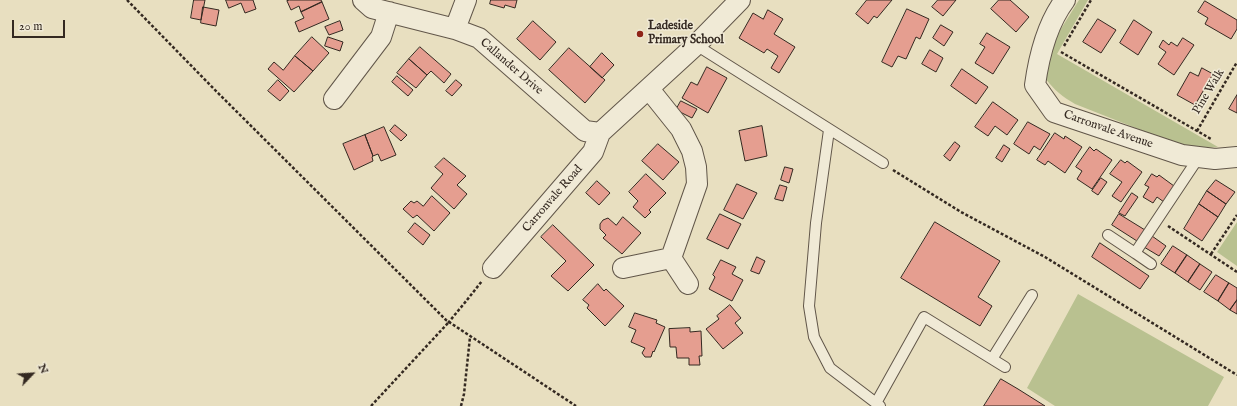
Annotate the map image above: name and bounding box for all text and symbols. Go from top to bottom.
scale bar [14,12,67,38]
text: 20 m [19,19,42,34]
place label: Ladeside Primary School [648,20,724,48]
marker: Ladeside Primary School [635,29,645,39]
street label: Callander Drive [477,36,545,98]
street label: Pine Walk [1190,67,1228,117]
street label: Carronvale Avenue [1061,108,1155,152]
street label: Carronvale Road [520,162,586,236]
north arrow [12,354,52,394]
text: N [35,362,51,376]

